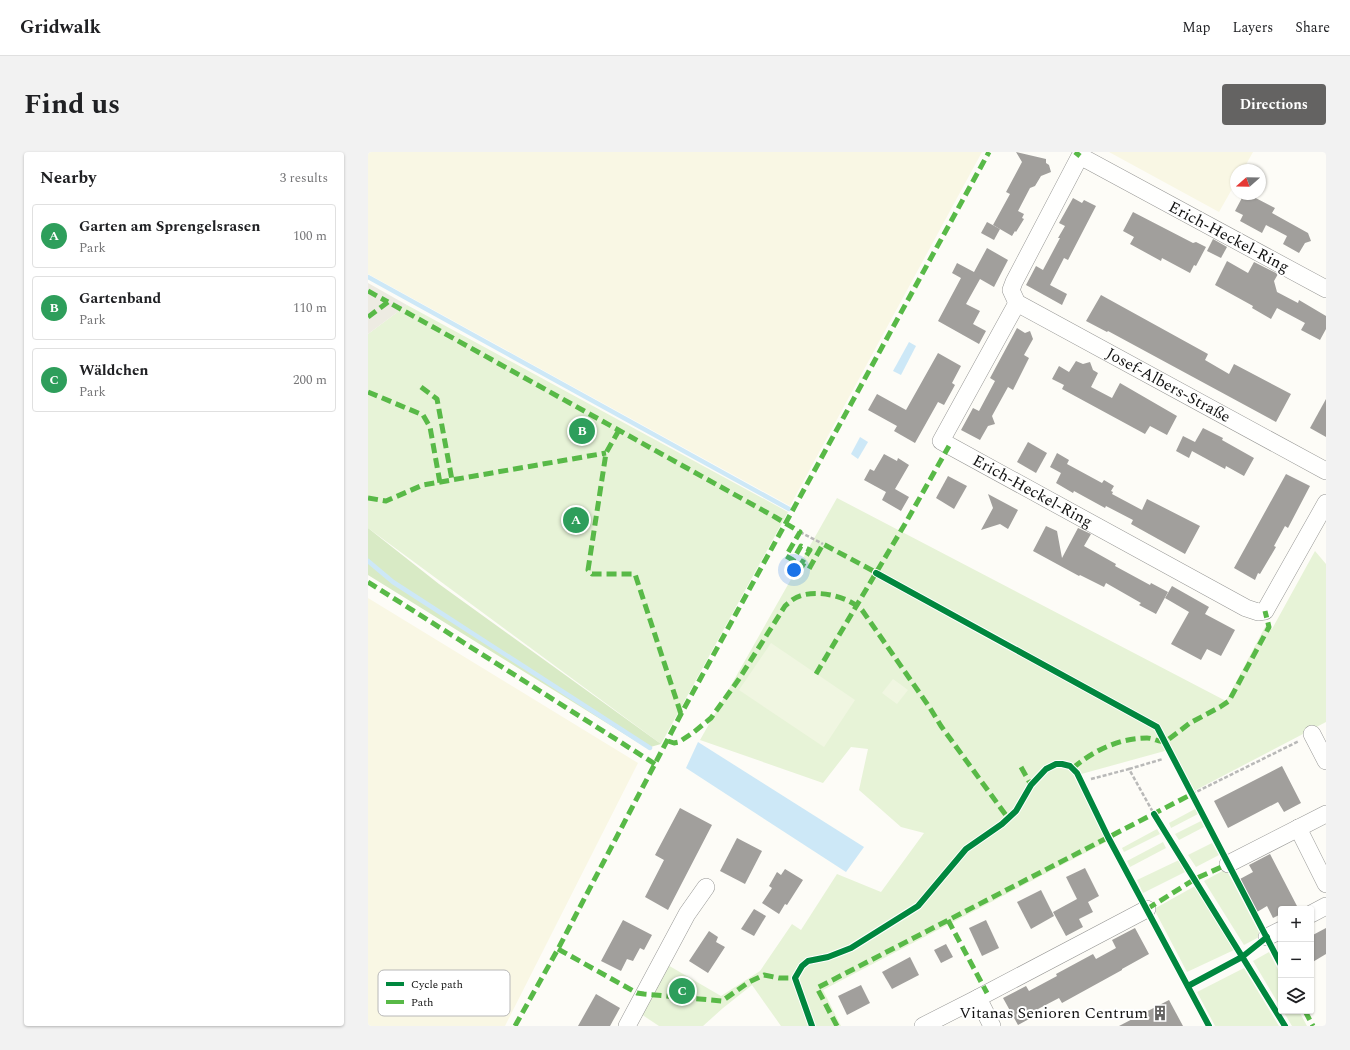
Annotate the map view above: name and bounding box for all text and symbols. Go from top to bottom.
text: Gridwalk [20,13,101,42]
text: Map [1182,17,1211,38]
text: Layers [1233,17,1273,38]
text: Share [1295,17,1330,38]
text: Find us [24,83,120,126]
button: Directions [1222,84,1326,125]
north arrow [1230,164,1266,200]
text: Nearby [40,165,96,191]
text: 3 results [280,168,328,188]
street label: Erich-Heckel-Ring [1164,195,1294,279]
text: Garten am Sprengelsrasen [79,215,261,238]
text: A [49,226,59,246]
text: 100 m [293,226,327,246]
text: Park [79,238,106,258]
text: Gartenband [79,287,161,310]
text: B [49,298,59,318]
text: 110 m [293,298,327,318]
text: Park [79,310,106,330]
street label: Josef-Albers-Straße [1102,342,1235,429]
text: Wäldchen [79,359,149,382]
text: C [49,370,59,390]
text: 200 m [293,370,327,390]
text: Park [79,382,106,402]
pin: B [569,416,595,446]
street label: Erich-Heckel-Ring [968,448,1097,534]
pin: A [563,505,589,535]
your location [784,560,804,580]
map controls [1278,906,1314,1014]
button: + [1278,906,1314,942]
button: − [1278,942,1314,978]
legend [378,970,510,1016]
text: Cycle path [411,976,463,993]
pin: C [669,976,695,1006]
button: layers [1278,978,1314,1014]
text: Path [411,994,433,1011]
place label: Vitanas Senioren Centrum [959,1001,1148,1025]
building icon: Vitanas Senioren Centrum [1151,1004,1169,1022]

